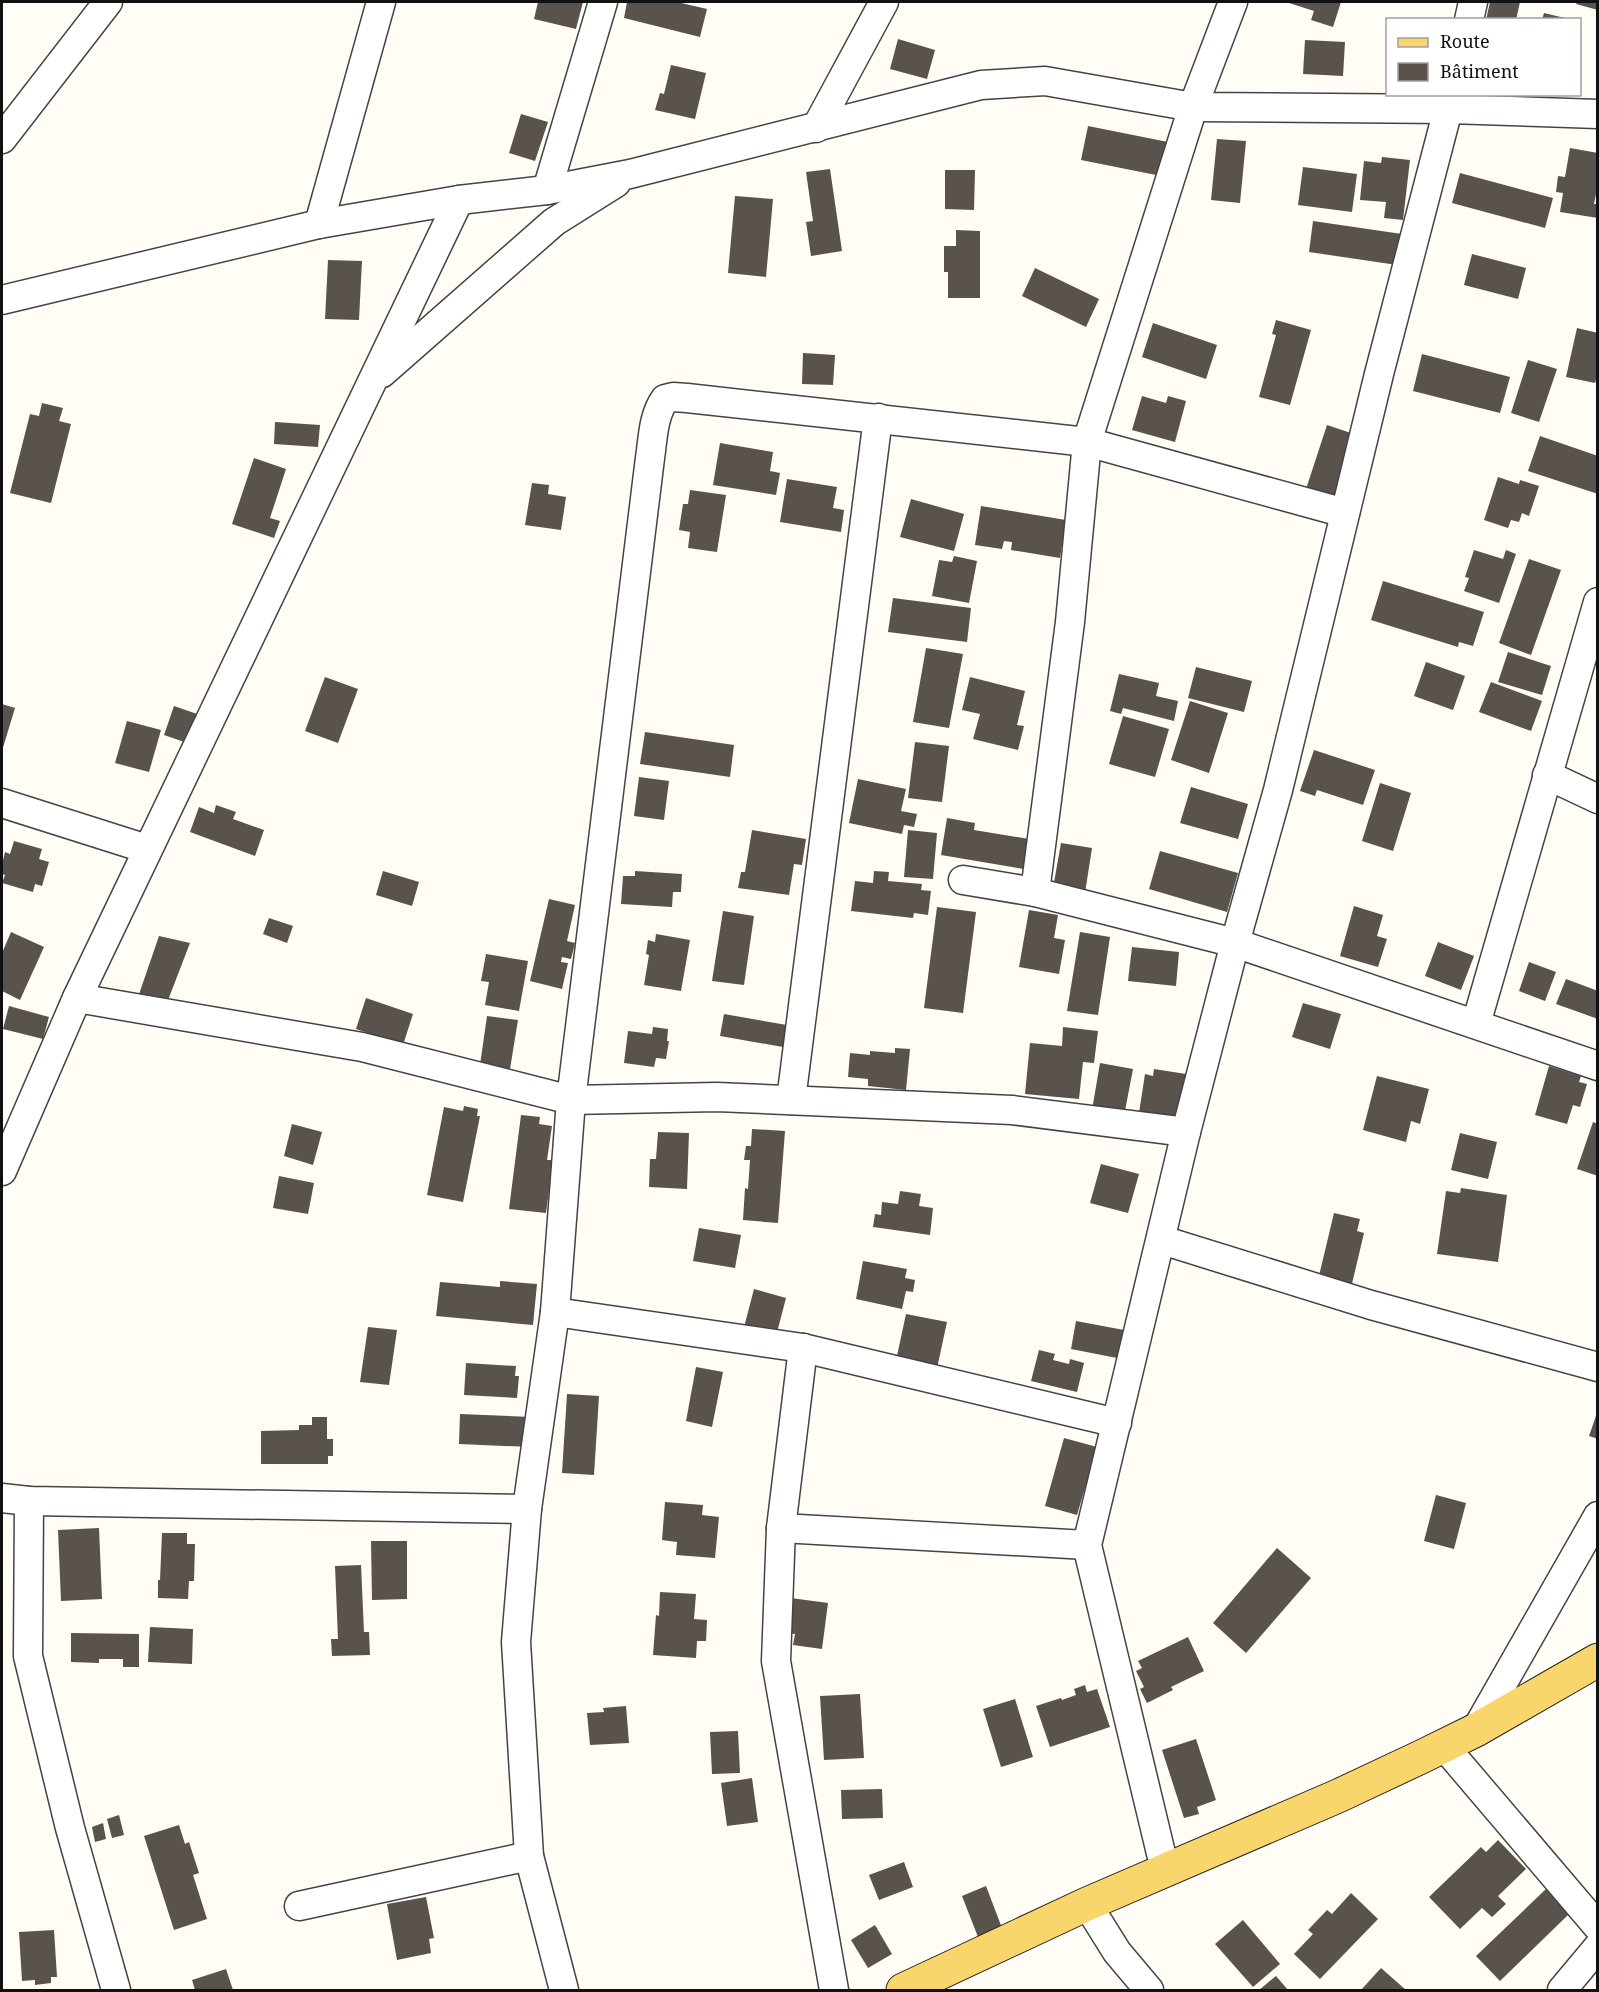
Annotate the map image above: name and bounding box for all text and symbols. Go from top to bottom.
legend [1386,18,1581,96]
text: Route [1440,29,1490,53]
text: Bâtiment [1440,59,1519,83]

